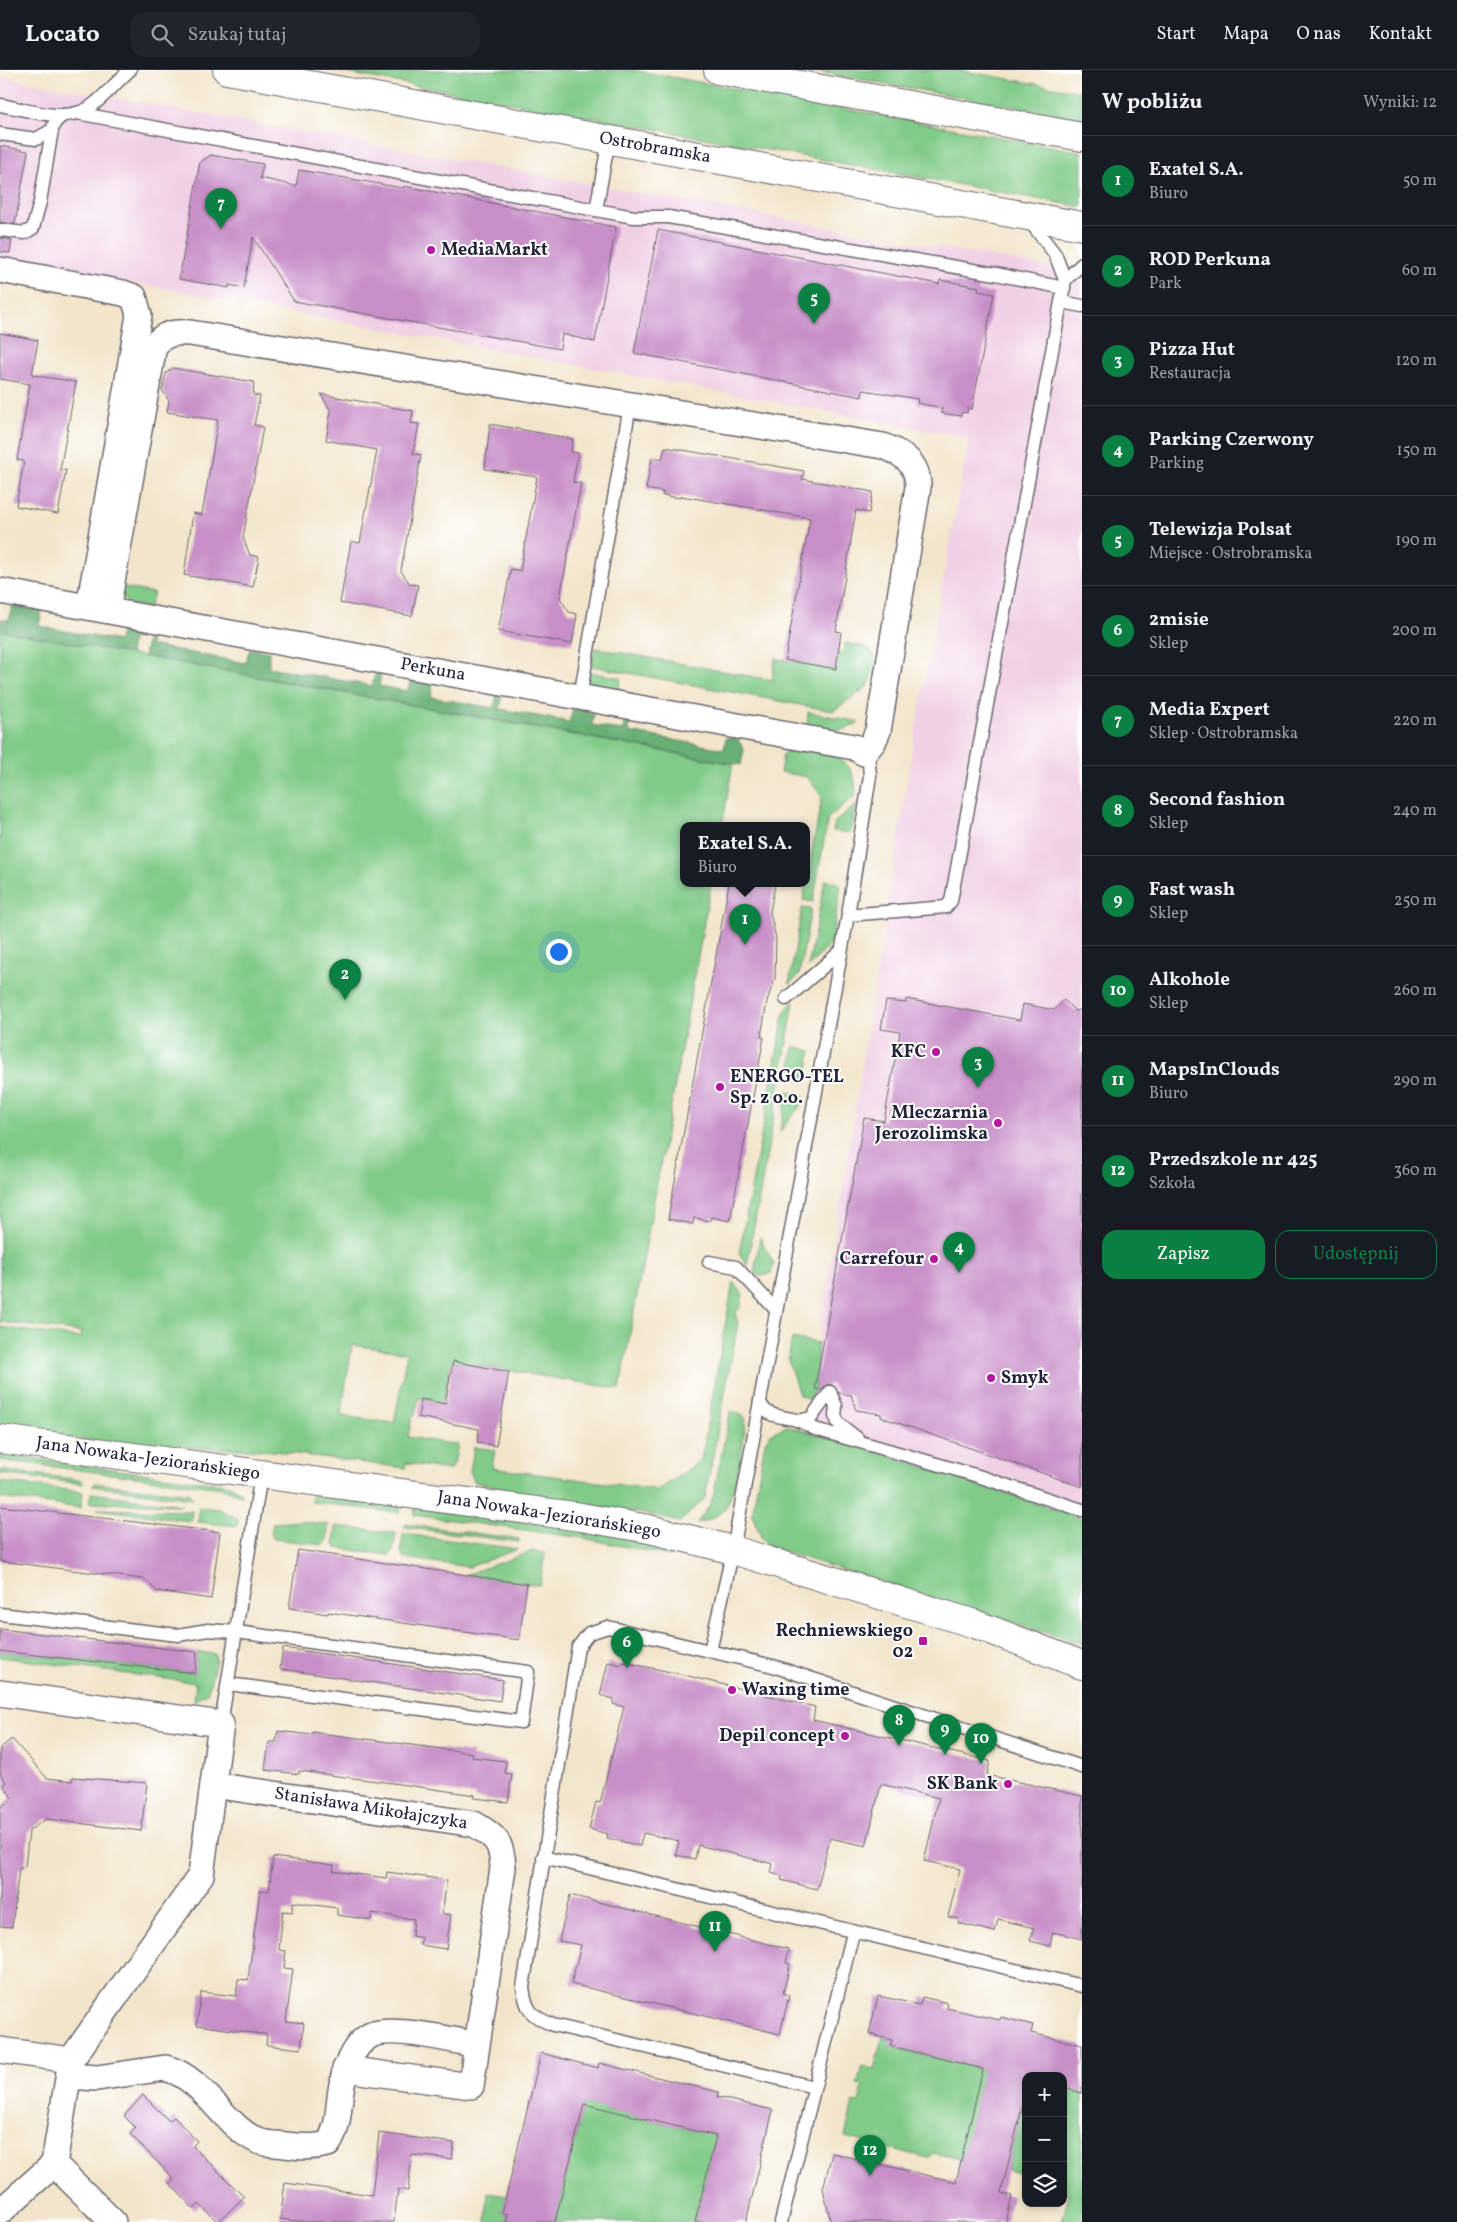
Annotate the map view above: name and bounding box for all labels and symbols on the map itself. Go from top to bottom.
street label: Ostrobramska [597,126,713,170]
pin: 7 [205,188,237,229]
place label: MediaMarkt [441,238,548,263]
marker: MediaMarkt [425,244,437,256]
pin: 5 [798,283,830,324]
street label: Perkuna [398,652,468,688]
pin: 1 [729,904,761,945]
your location [546,939,572,965]
pin: 2 [329,959,361,1000]
place label: KFC [891,1040,926,1065]
marker: KFC [930,1046,942,1058]
pin: 3 [962,1047,994,1088]
place label: ENERGO-TEL Sp. z o.o. [730,1065,844,1111]
marker: ENERGO-TEL Sp. z o.o. [714,1081,726,1093]
place label: Mleczarnia Jerozolimska [874,1101,988,1147]
marker: Mleczarnia Jerozolimska [992,1117,1004,1129]
pin: 4 [943,1232,975,1273]
place label: Carrefour [839,1247,924,1272]
marker: Carrefour [928,1253,940,1265]
place label: Smyk [1001,1366,1049,1391]
marker: Smyk [985,1372,997,1384]
street label: Jana Nowaka-Jeziorańskiego [34,1431,262,1487]
street label: Jana Nowaka-Jeziorańskiego [435,1485,663,1545]
place label: Rechniewskiego 02 [776,1619,913,1665]
pin: 6 [611,1627,643,1668]
marker: Rechniewskiego 02 [917,1635,929,1647]
place label: Waxing time [742,1678,850,1703]
marker: Waxing time [726,1684,738,1696]
pin: 8 [883,1705,915,1746]
pin: 9 [929,1714,961,1755]
pin: 10 [965,1723,997,1764]
place label: Depil concept [719,1724,835,1749]
marker: Depil concept [839,1730,851,1742]
place label: SK Bank [927,1772,998,1797]
marker: SK Bank [1002,1778,1014,1790]
street label: Stanisława Mikołajczyka [272,1781,470,1837]
pin: 11 [699,1911,731,1952]
pin: 12 [854,2135,886,2176]

